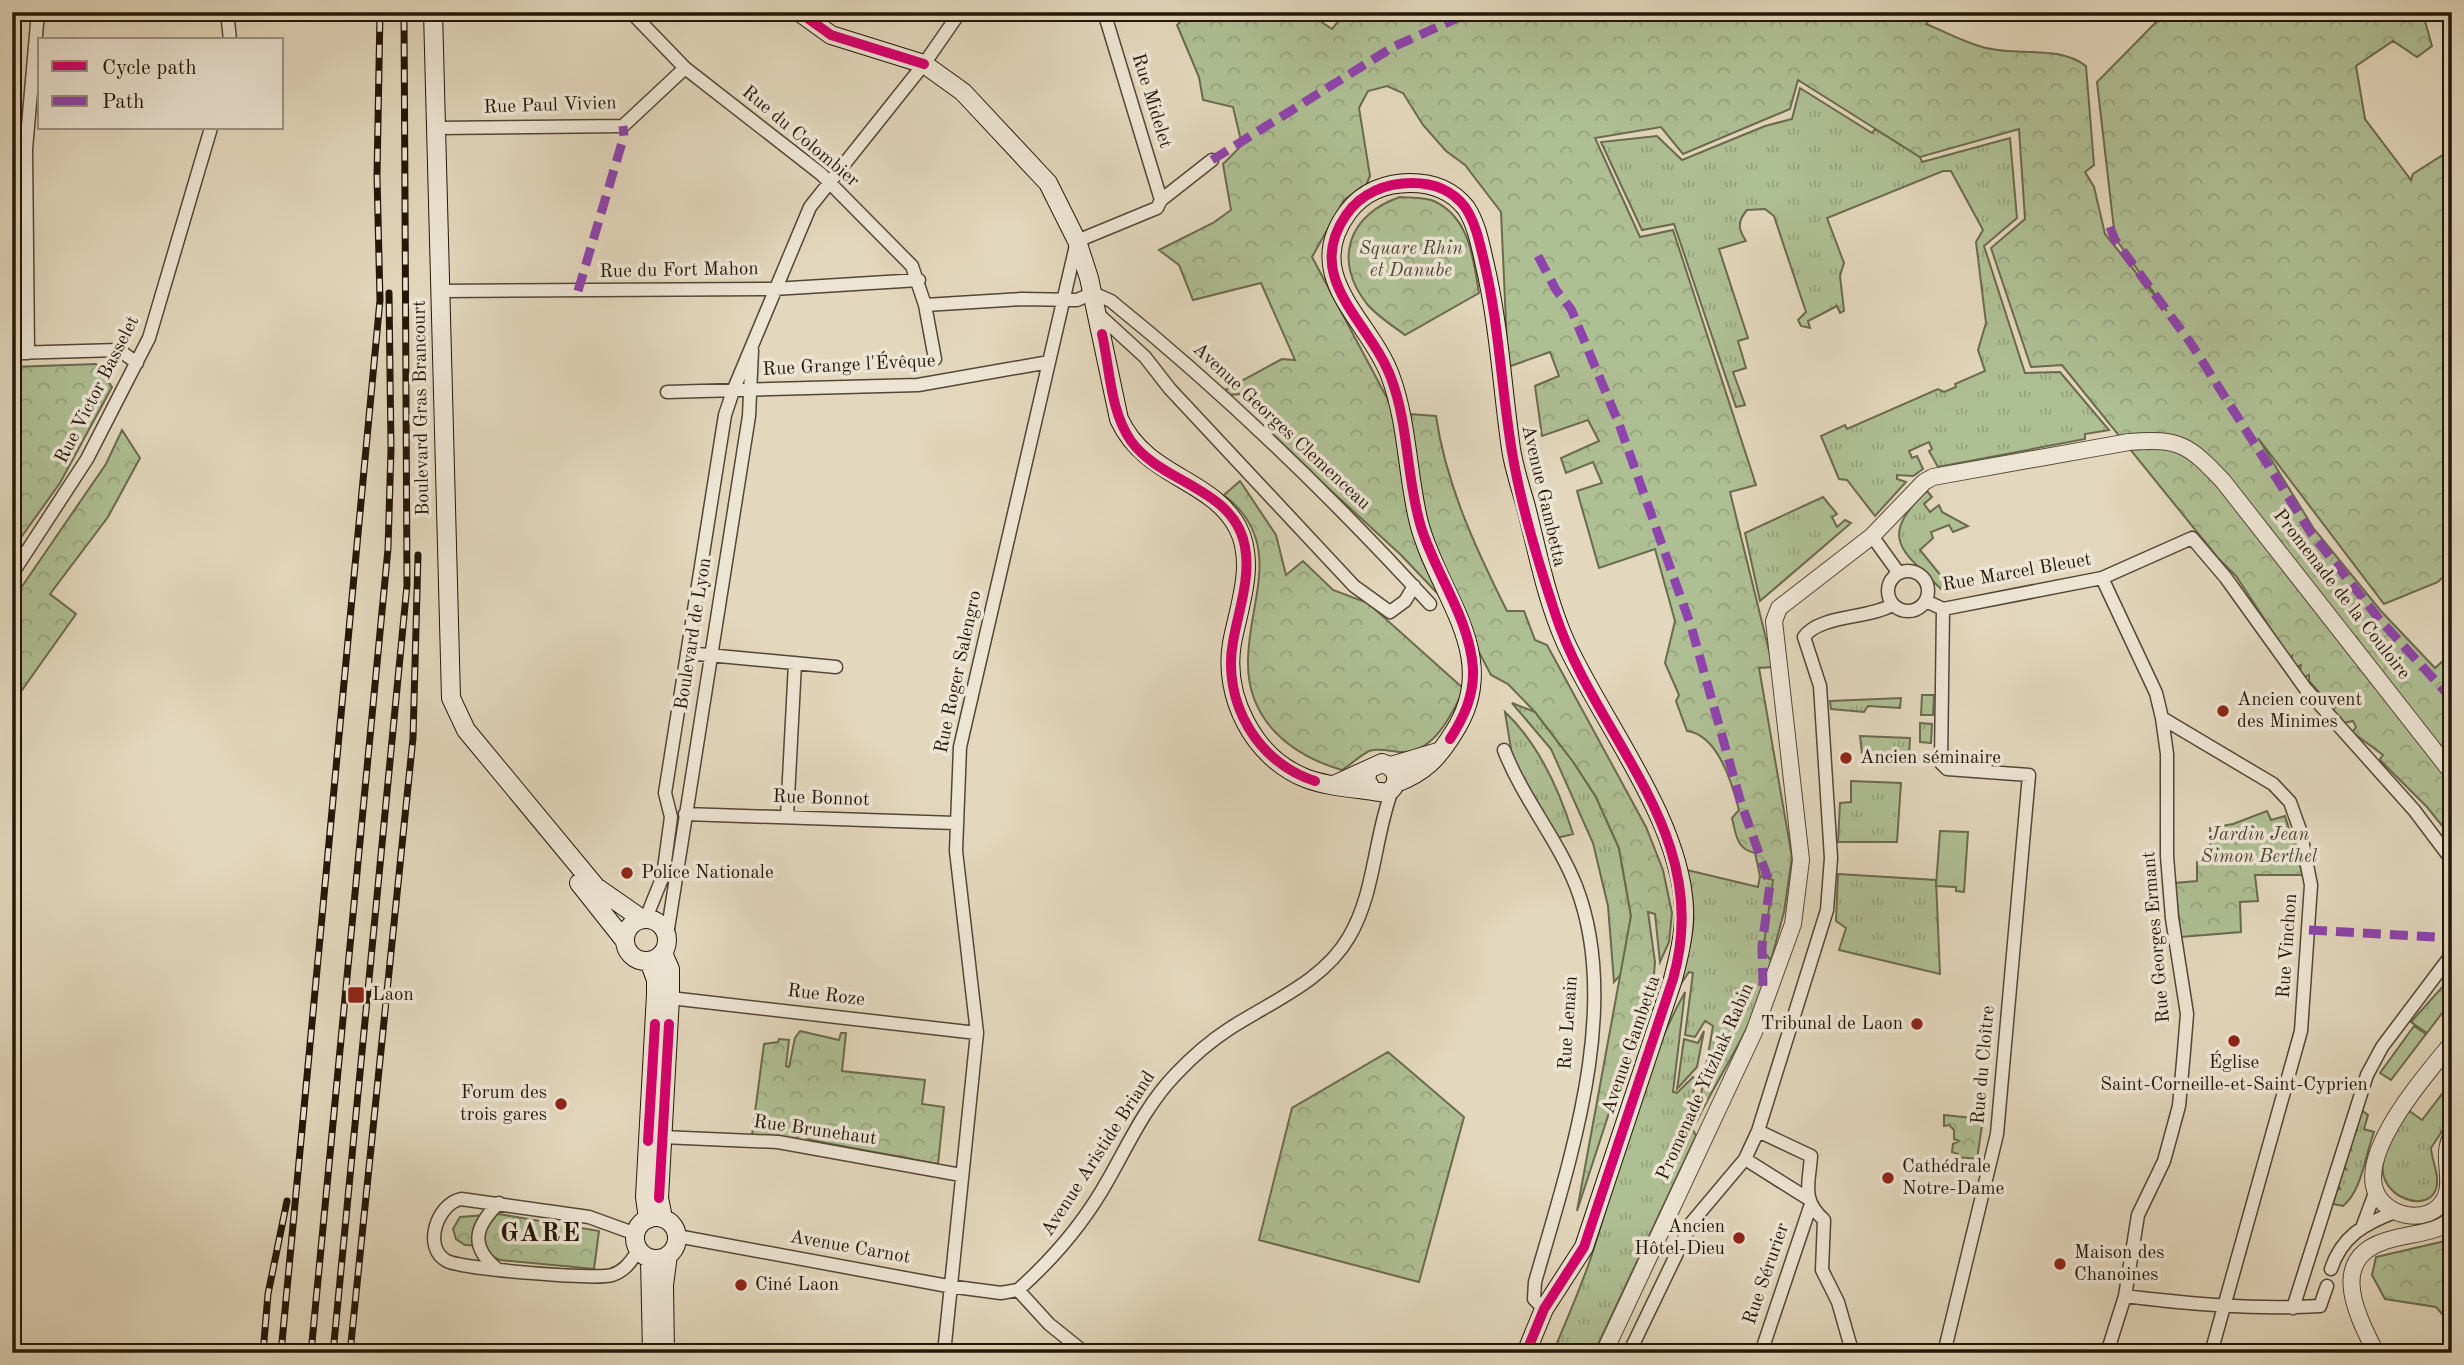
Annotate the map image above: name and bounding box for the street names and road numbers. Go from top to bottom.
street label: Rue Midelet [1128,51,1174,151]
street label: Rue du Colombier [738,83,862,191]
street label: Rue Paul Vivien [483,94,617,118]
street label: Rue du Fort Mahon [599,260,759,282]
street label: Boulevard Gras Brancourt [411,300,433,516]
street label: Rue Victor Basselet [53,313,143,467]
street label: Avenue Georges Clemenceau [1189,340,1373,514]
street label: Rue Grange l'Évêque [762,348,936,380]
street label: Avenue Gambetta [1517,423,1569,569]
street label: Promenade de la Couloire [2269,506,2413,684]
street label: Rue Marcel Bleuet [1941,551,2093,595]
street label: Boulevard de Lyon [673,556,715,712]
street label: Rue Roger Salengro [932,589,986,755]
street label: Rue Bonnot [772,788,870,810]
street label: Rue Georges Ermant [2140,850,2174,1024]
street label: Rue Vinchon [2275,893,2301,999]
street label: Avenue Gambetta [1599,973,1665,1117]
street label: Rue Lenain [1556,975,1582,1071]
street label: Promenade Yitzhak Rabin [1654,981,1758,1183]
street label: Rue Roze [786,982,866,1010]
street label: Rue du Cloître [1969,1005,1999,1125]
street label: Avenue Aristide Briand [1039,1068,1159,1240]
street label: Rue Brunehaut [752,1113,878,1149]
street label: Rue Sérurier [1741,1221,1793,1327]
street label: Avenue Carnot [788,1228,912,1268]

